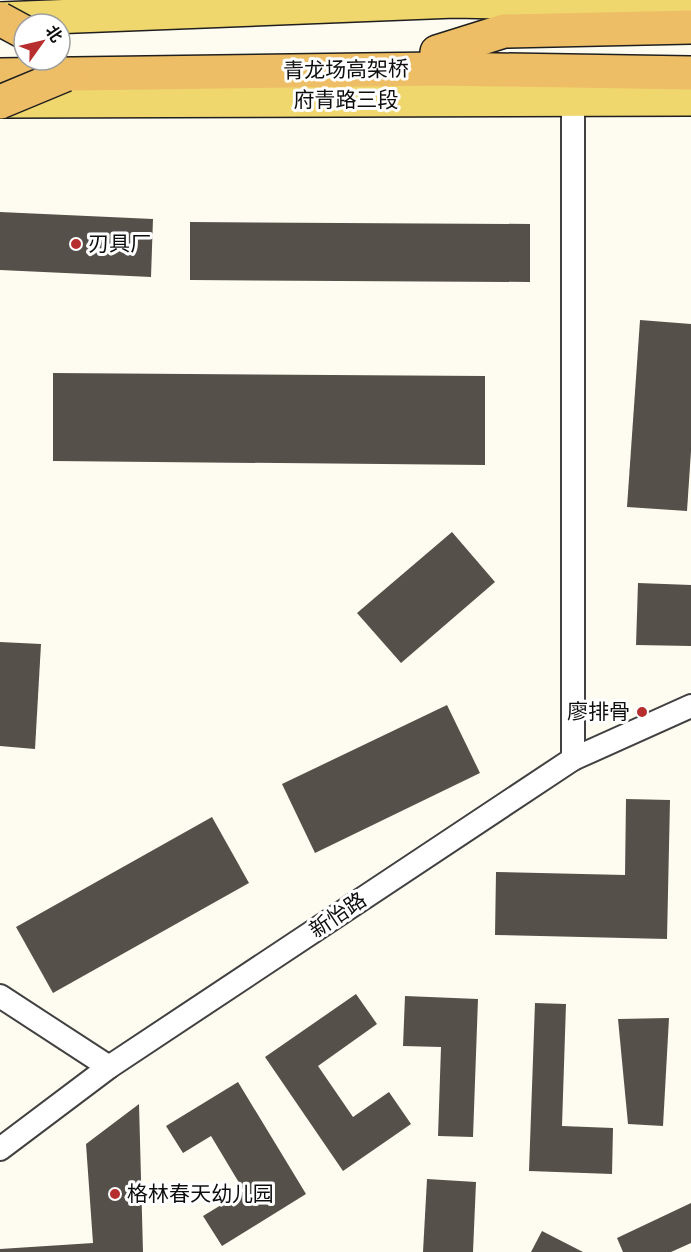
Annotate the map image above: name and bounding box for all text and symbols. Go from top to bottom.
north arrow [12,12,72,72]
text: 北 [41,20,70,46]
street label: 青龙场高架桥 [283,51,409,84]
street label: 府青路三段 [294,82,399,113]
place label: 刃具厂 [88,226,151,257]
marker: 刃具厂 [69,237,83,251]
place label: 廖排骨 [567,694,630,725]
marker: 廖排骨 [635,705,649,719]
street label: 新怡路 [302,882,371,943]
place label: 格林春天幼儿园 [127,1176,274,1207]
marker: 格林春天幼儿园 [108,1187,122,1201]

